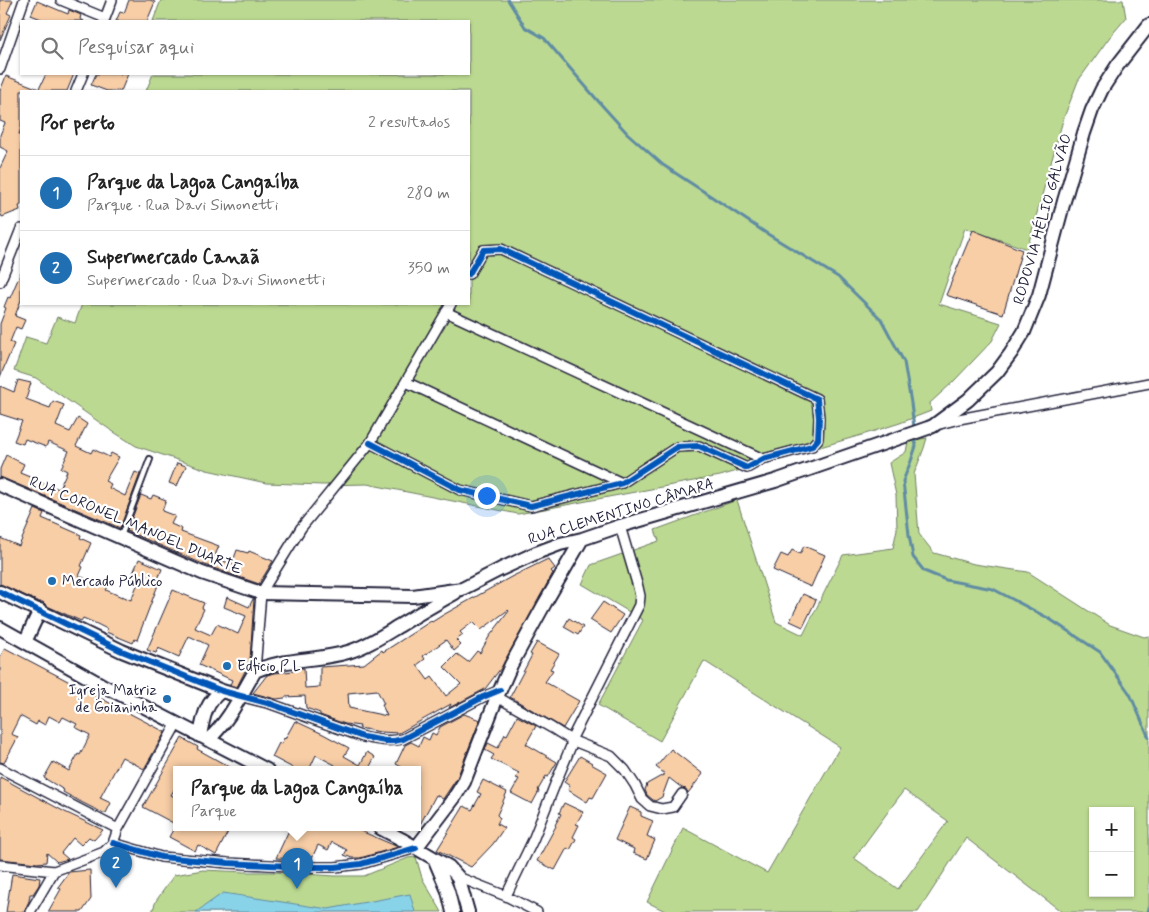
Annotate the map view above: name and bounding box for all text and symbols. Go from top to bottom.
search box [20,20,470,75]
icon: search [38,34,66,62]
text: Pesquisar aqui [78,35,194,60]
text: Por perto [40,109,115,137]
text: 2 resultados [368,112,450,133]
street label: RODOVIA HÉLIO GALVÃO [1008,131,1077,307]
text: Parque da Lagoa Cangaíba [87,170,299,195]
text: 1 [52,183,60,204]
text: 280 m [407,183,450,204]
text: Parque · Rua Davi Simonetti [87,195,278,216]
text: Supermercado Canaã [87,245,259,270]
text: 2 [52,258,60,279]
text: 350 m [408,258,450,279]
text: Supermercado · Rua Davi Simonetti [87,270,325,291]
street label: RUA CORONEL MANOEL DUARTE [26,472,245,580]
street label: RUA CLEMENTINO CÂMARA [526,474,717,550]
your location [474,483,500,509]
place label: Mercado Público [62,572,162,592]
marker: Mercado Público [46,575,58,587]
place label: Edficio P L [237,657,301,677]
marker: Edficio P L [221,660,233,672]
place label: Igreja Matriz de Goianinha [69,681,158,718]
marker: Igreja Matriz de Goianinha [161,693,173,705]
popup [173,766,421,831]
text: Parque da Lagoa Cangaíba [191,776,403,801]
text: Parque [191,801,237,822]
map controls [1089,807,1134,897]
button: + [1089,807,1134,852]
pin: 2 [100,847,132,888]
pin: 1 [281,848,313,889]
button: − [1089,852,1134,897]

